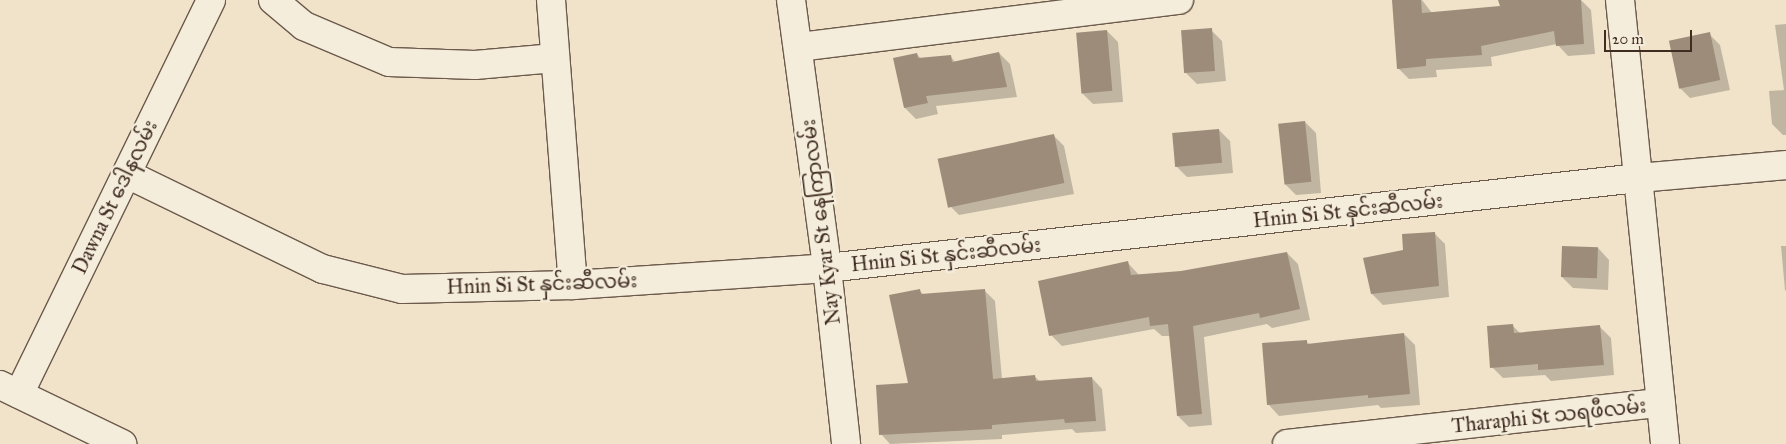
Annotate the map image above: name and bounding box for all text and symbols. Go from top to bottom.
scale bar [1606,20,1694,52]
text: 20 m [1612,30,1644,48]
street label: Dawna St ဒေါနလမ်း [67,116,163,278]
street label: Nay Kyar St နေကြာလမ်း [796,118,846,326]
street label: Hnin Si St နှင်းဆီလမ်း [1252,189,1444,233]
street label: Hnin Si St နှင်းဆီလမ်း [850,233,1042,277]
street label: Hnin Si St နှင်းဆီလမ်း [446,269,638,299]
street label: Tharaphi St သရဖီလမ်း [1450,394,1648,438]

